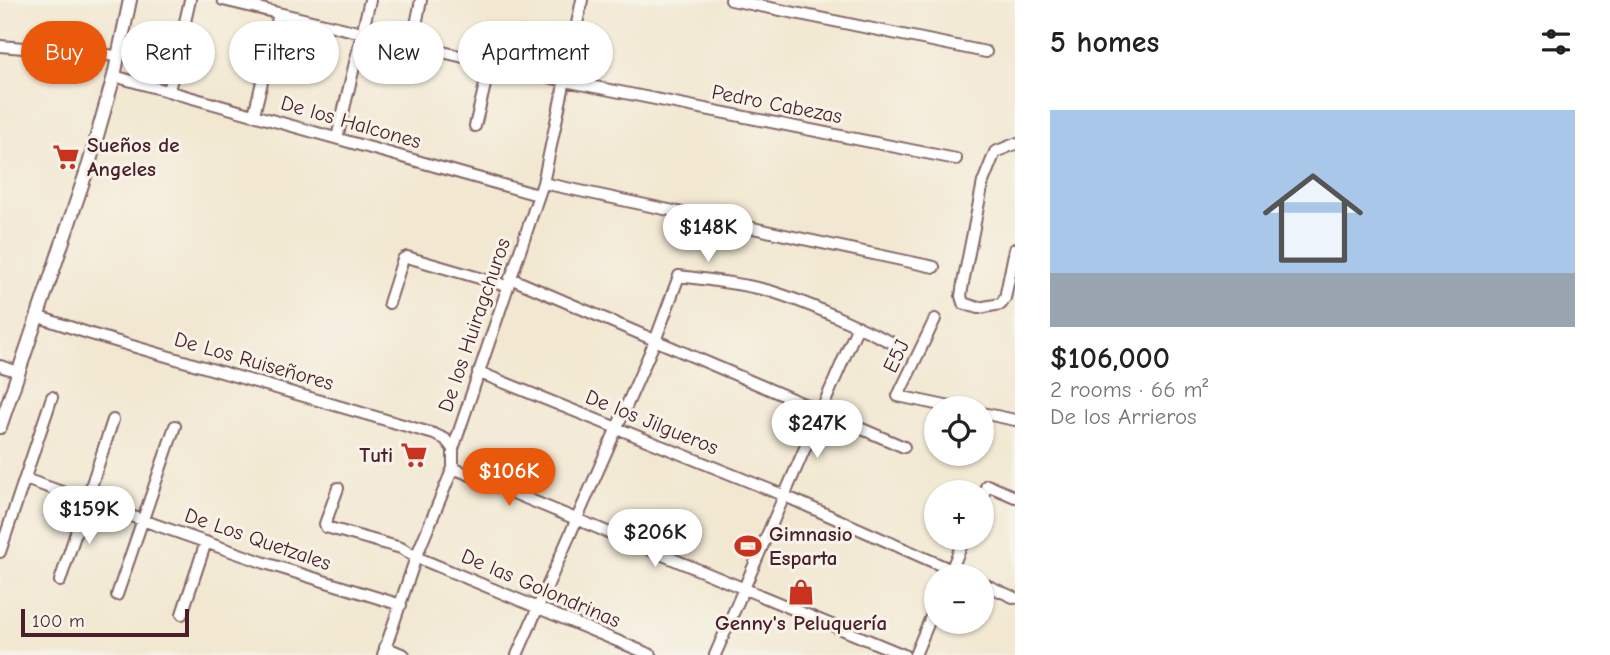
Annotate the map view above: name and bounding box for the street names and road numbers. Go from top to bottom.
street label: Pedro Cabezas [710,80,844,128]
street label: De los Halcones [278,91,424,153]
street label: De los Huiragchuros [433,235,515,415]
street label: De Los Ruiseñores [172,327,336,395]
street label: E5J [878,336,914,376]
street label: De los Jilgueros [582,384,722,460]
street label: De Los Quetzales [182,503,334,575]
street label: De las Golondrinas [458,544,624,632]

